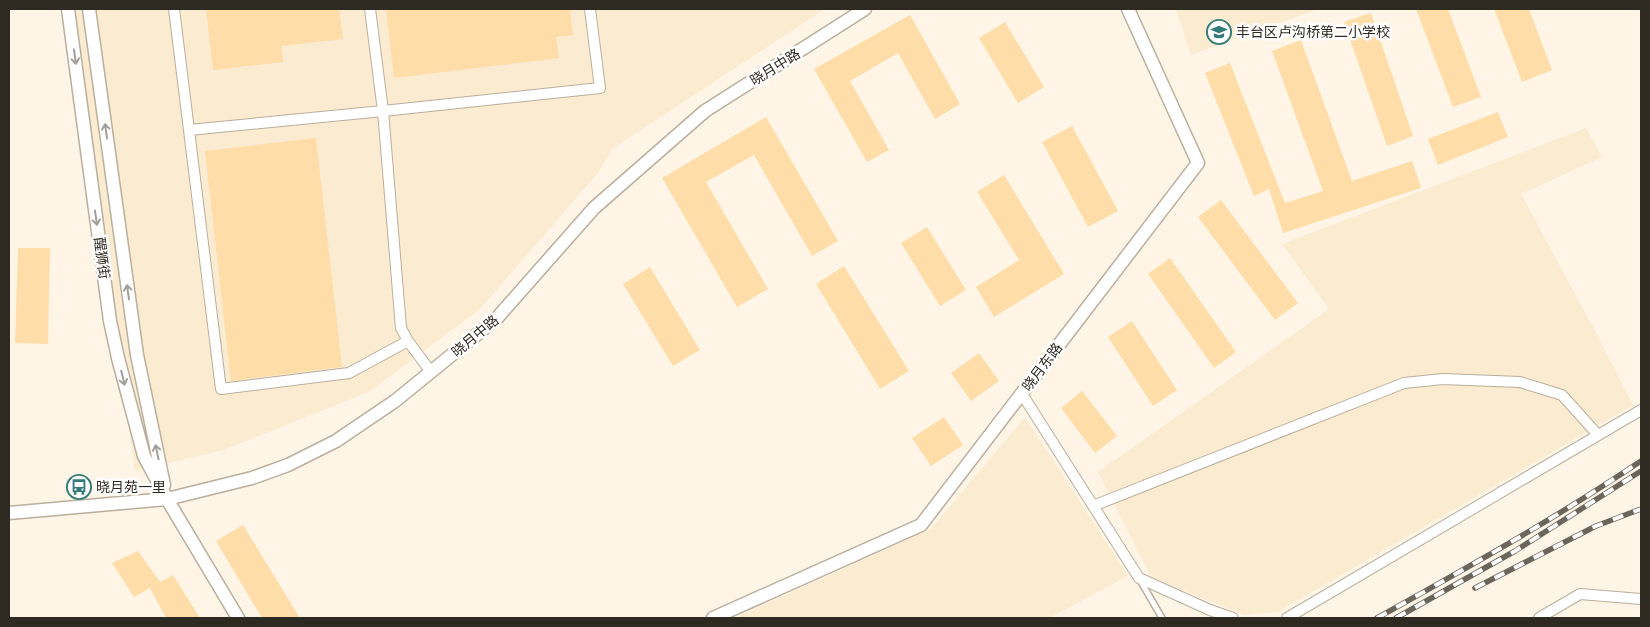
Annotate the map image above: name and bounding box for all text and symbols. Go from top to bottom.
school or university icon: 丰台区卢沟桥第二小学校 [1206,19,1232,45]
place label: 丰台区卢沟桥第二小学校 [1236,24,1390,40]
street label: 晓月中路 [747,45,803,89]
one-way arrow [70,49,80,65]
one-way arrow [101,123,111,139]
one-way arrow [92,210,102,226]
street label: 醒狮街 [91,236,113,280]
one-way arrow [123,284,133,300]
street label: 晓月中路 [448,312,502,360]
street label: 晓月东路 [1019,340,1065,394]
one-way arrow [118,370,128,386]
one-way arrow [152,444,161,460]
bus stop icon: 晓月苑一里 [66,474,92,500]
place label: 晓月苑一里 [96,479,166,495]

